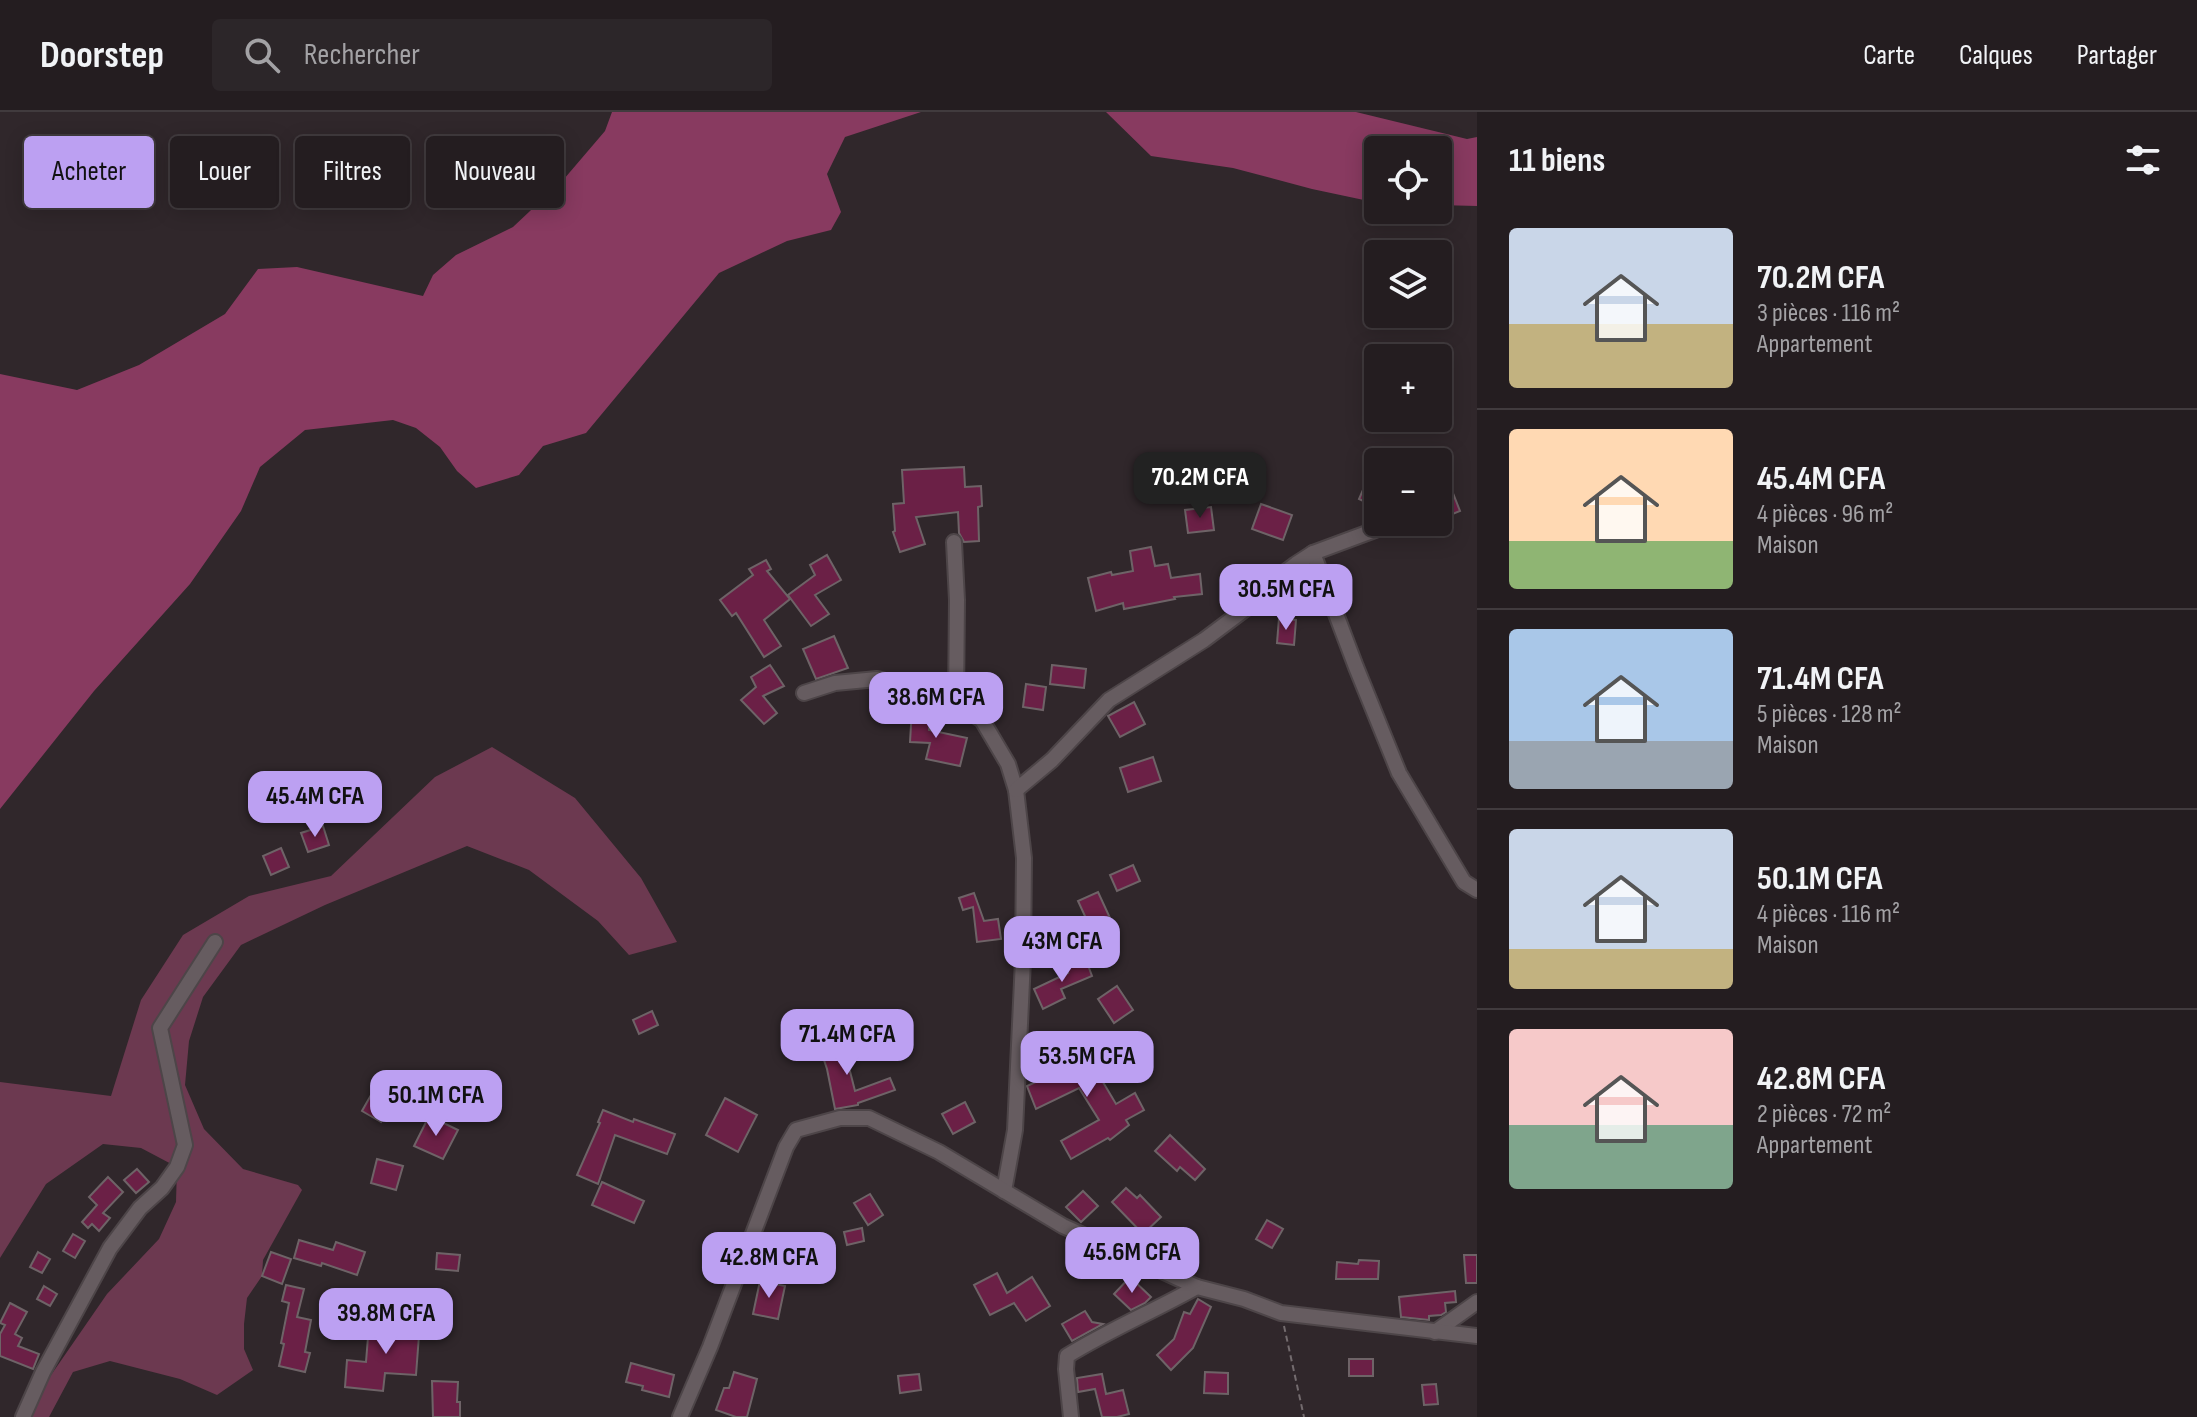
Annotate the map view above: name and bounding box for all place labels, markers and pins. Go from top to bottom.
pin: 70.2M CFA [1108,452,1292,520]
pin: 30.5M CFA [1194,564,1378,632]
pin: 38.6M CFA [844,672,1028,740]
pin: 45.4M CFA [223,771,407,839]
pin: 43M CFA [988,916,1136,984]
pin: 71.4M CFA [755,1009,939,1077]
pin: 53.5M CFA [995,1031,1179,1099]
pin: 50.1M CFA [344,1070,528,1138]
pin: 45.6M CFA [1040,1227,1224,1295]
pin: 42.8M CFA [677,1232,861,1300]
pin: 39.8M CFA [294,1288,478,1356]

